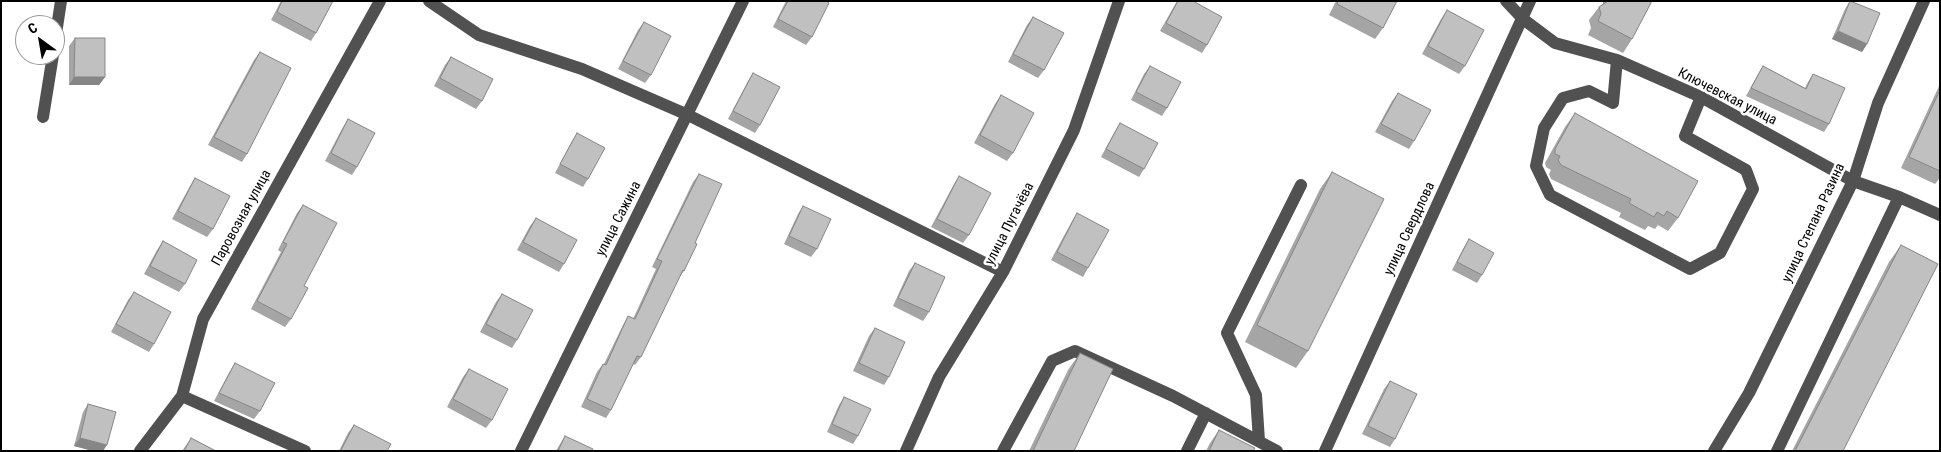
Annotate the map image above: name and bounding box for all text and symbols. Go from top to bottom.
north arrow [15,15,65,65]
text: С [25,19,40,37]
street label: Ключевская улица [1675,65,1779,129]
street label: улица Степана Разина [1779,161,1849,285]
street label: Паровозная улица [209,167,275,269]
street label: улица Сажина [593,179,645,259]
street label: улица Пугачёва [982,180,1038,268]
street label: улица Свердлова [1381,180,1439,278]

